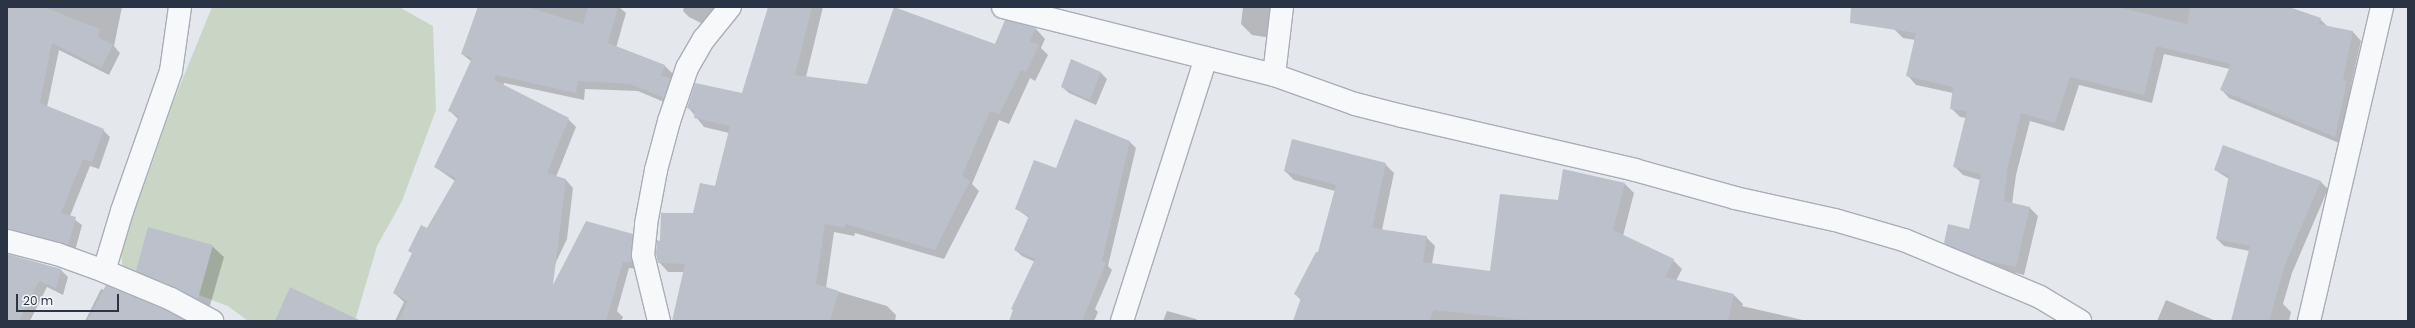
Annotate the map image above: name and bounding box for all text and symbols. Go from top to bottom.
scale bar [18,286,121,312]
text: 20 m [23,292,53,309]

